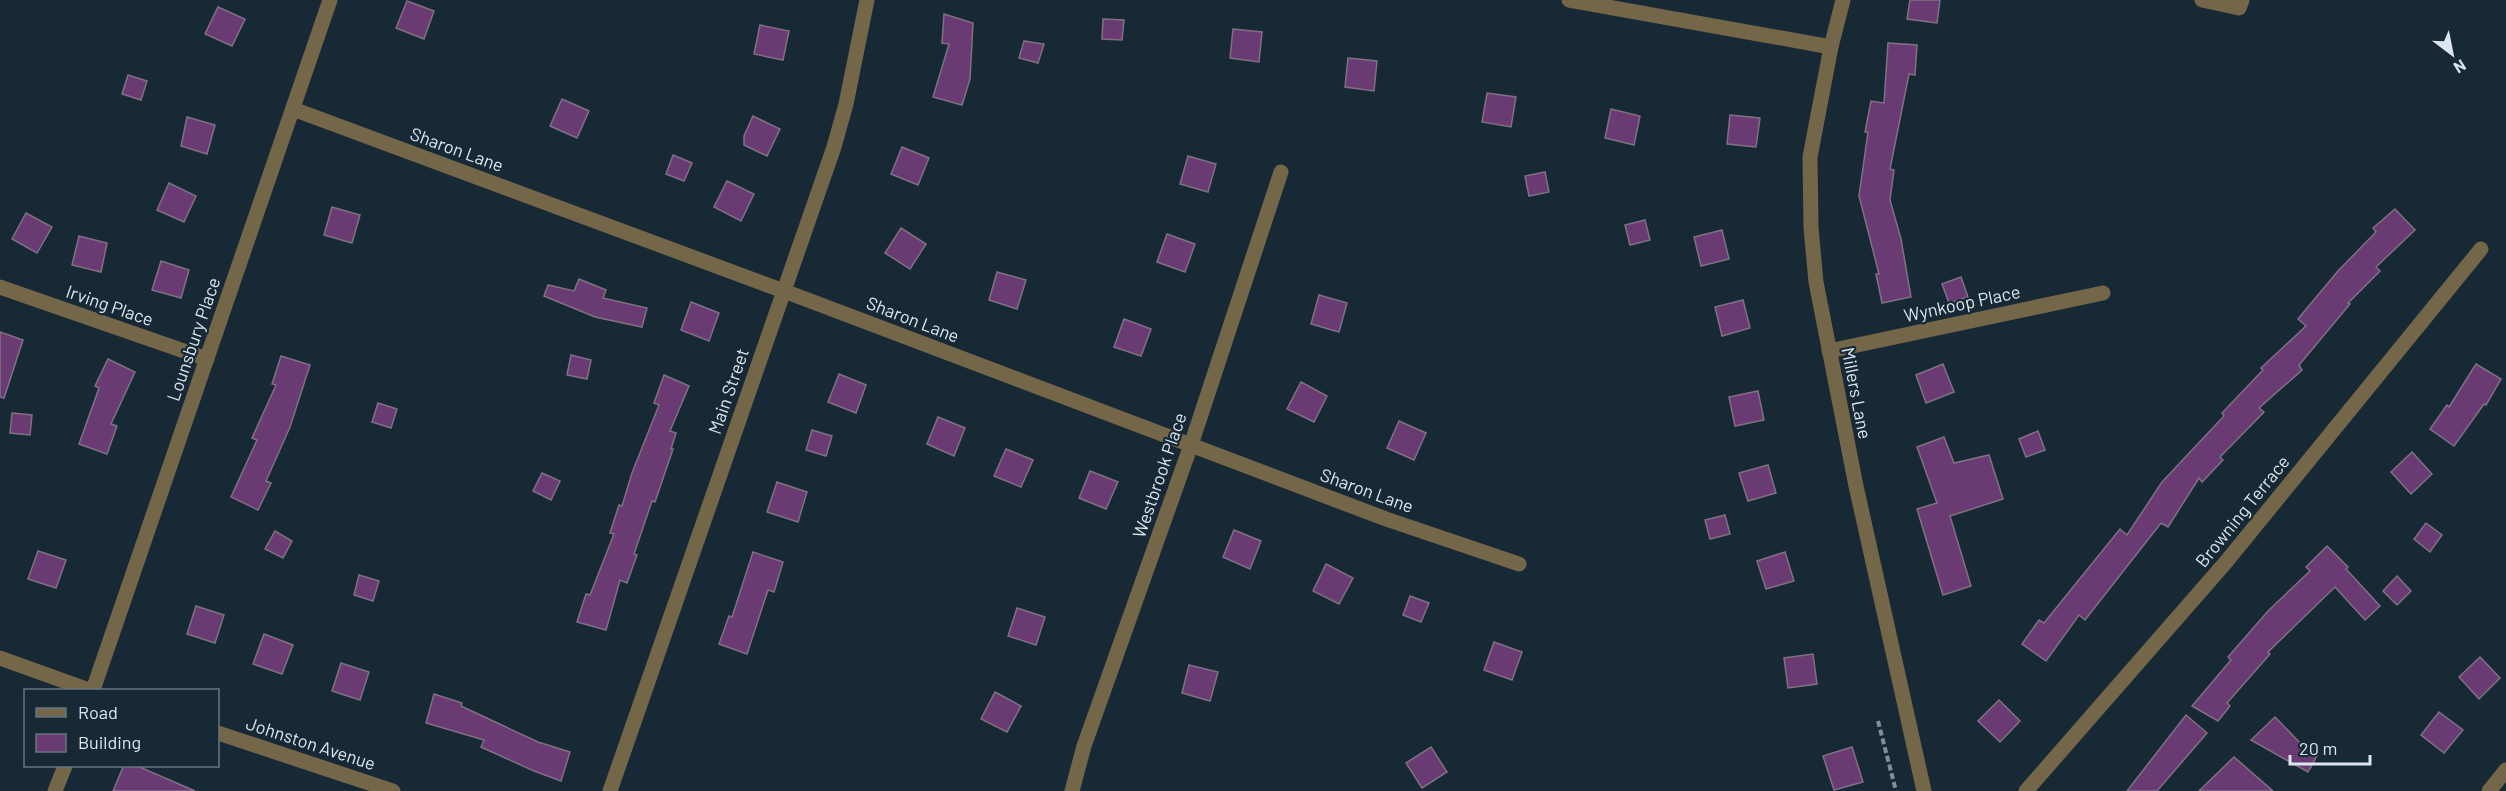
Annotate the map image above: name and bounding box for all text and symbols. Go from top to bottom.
north arrow [2422,24,2482,84]
text: N [2451,56,2470,78]
street label: Sharon Lane [407,122,507,176]
street label: Lounsbury Place [162,274,224,404]
street label: Irving Place [64,280,156,330]
street label: Wynkoop Place [1902,280,2022,326]
street label: Sharon Lane [864,291,962,347]
street label: Main Street [703,345,753,437]
street label: Millers Lane [1837,345,1877,441]
street label: Westbrook Place [1127,410,1191,540]
street label: Browning Terrace [2190,451,2294,571]
street label: Sharon Lane [1317,463,1417,517]
legend [24,689,219,767]
text: Road [78,701,118,723]
street label: Johnston Avenue [243,712,379,774]
scale bar [2290,728,2370,766]
text: Building [78,731,141,753]
text: 20 m [2299,737,2337,759]

